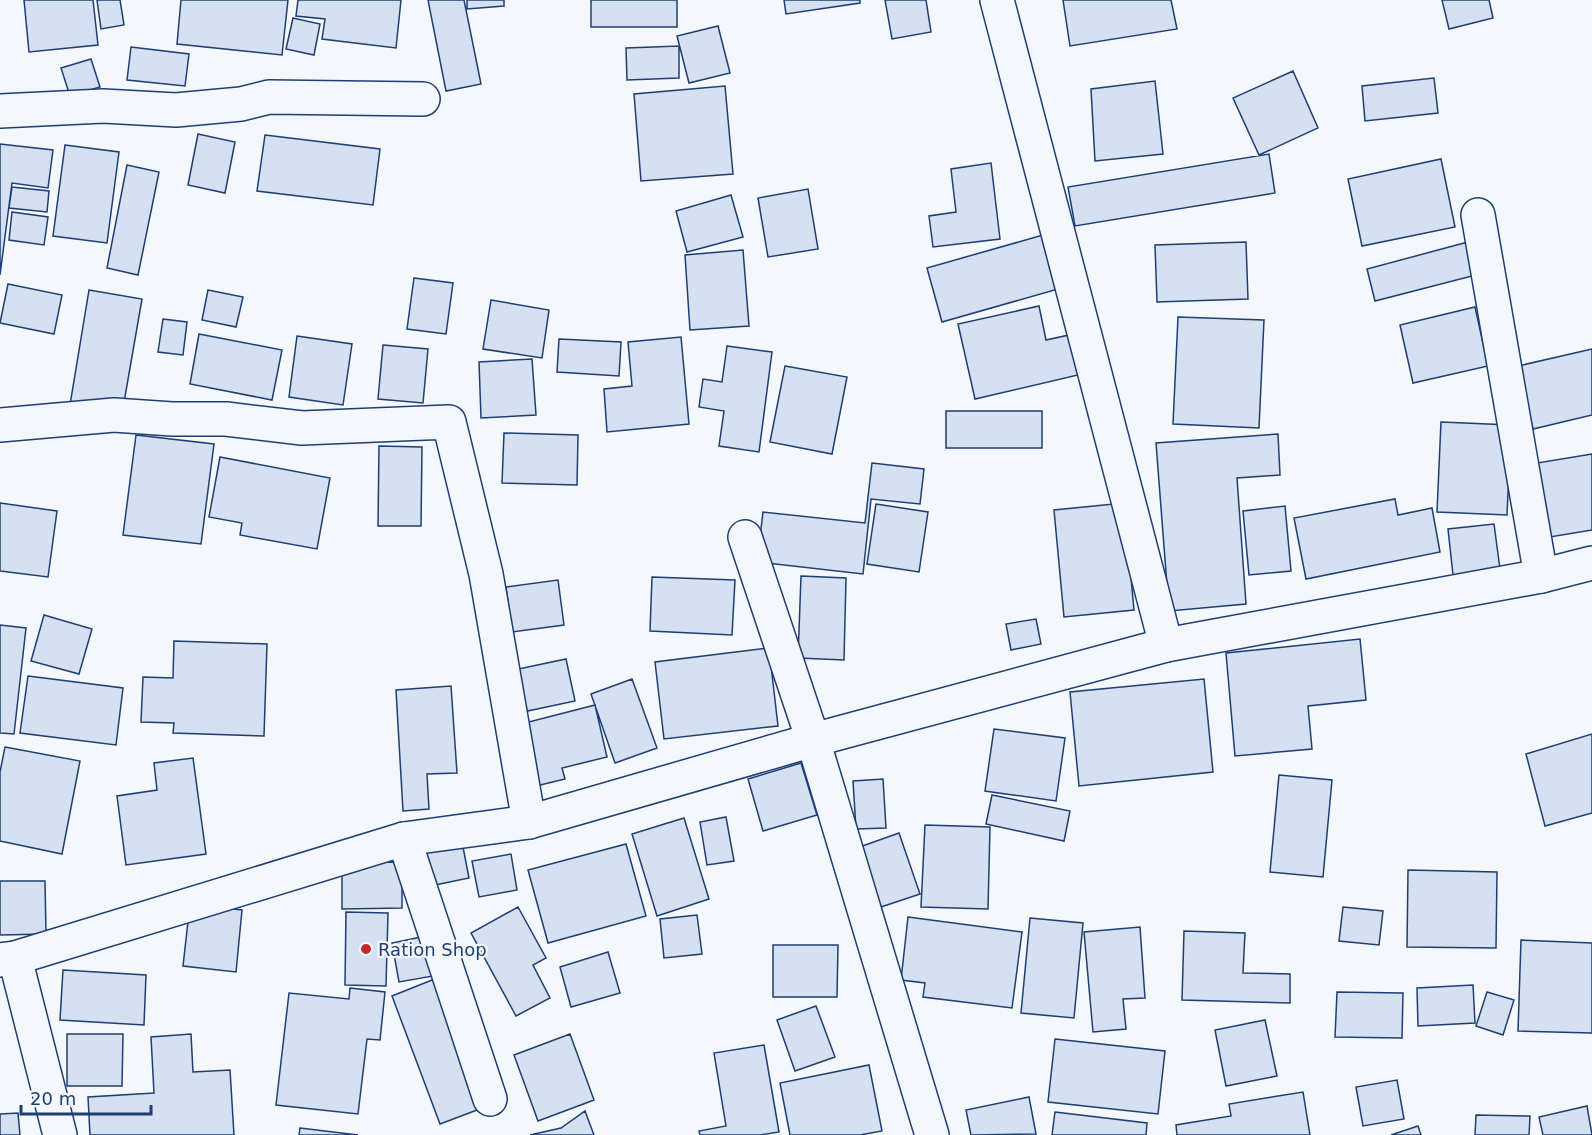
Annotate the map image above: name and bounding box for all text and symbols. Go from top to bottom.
place label: Ration Shop [378,939,487,960]
marker: Ration Shop [359,942,373,956]
scale bar [21,1078,152,1116]
text: 20 m [30,1088,76,1109]

